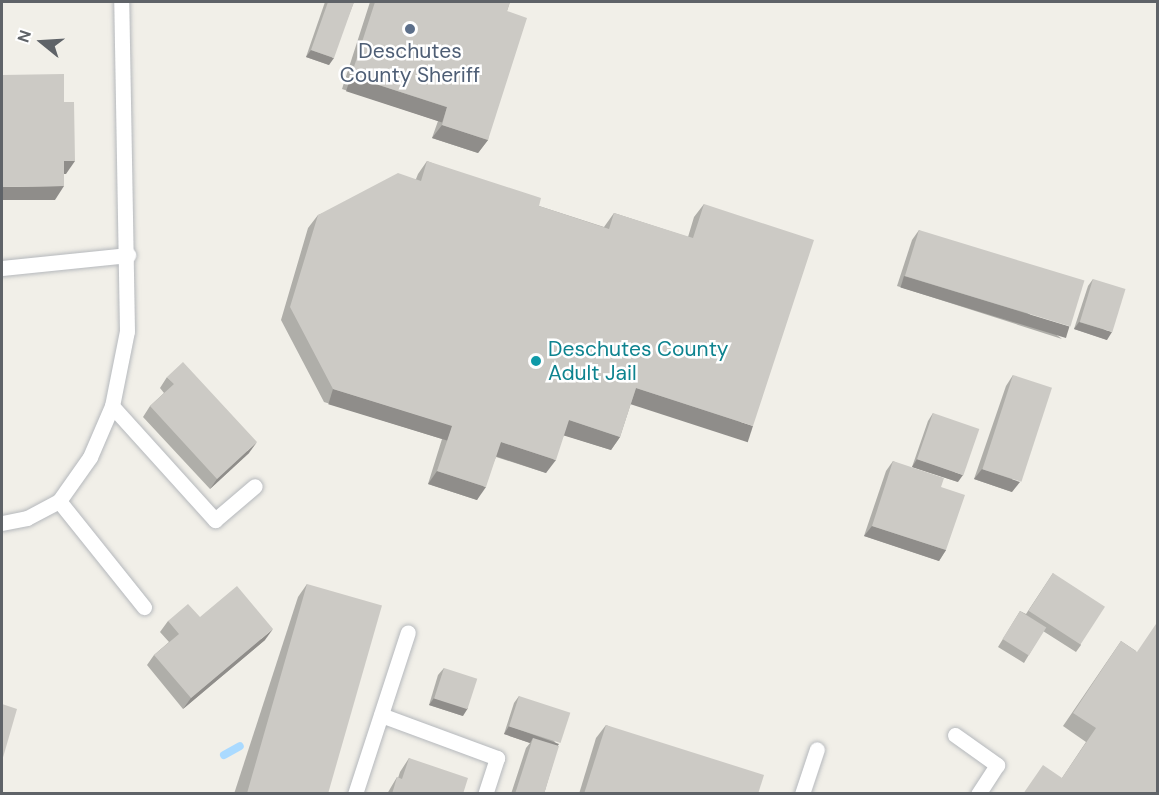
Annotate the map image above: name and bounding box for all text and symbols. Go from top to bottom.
north arrow [12,12,72,72]
marker: Deschutes County Sheriff [403,22,417,36]
text: N [13,27,36,45]
place label: Deschutes County Sheriff [340,38,480,88]
place label: Deschutes County Adult Jail [548,336,729,386]
marker: Deschutes County Adult Jail [529,354,543,368]

